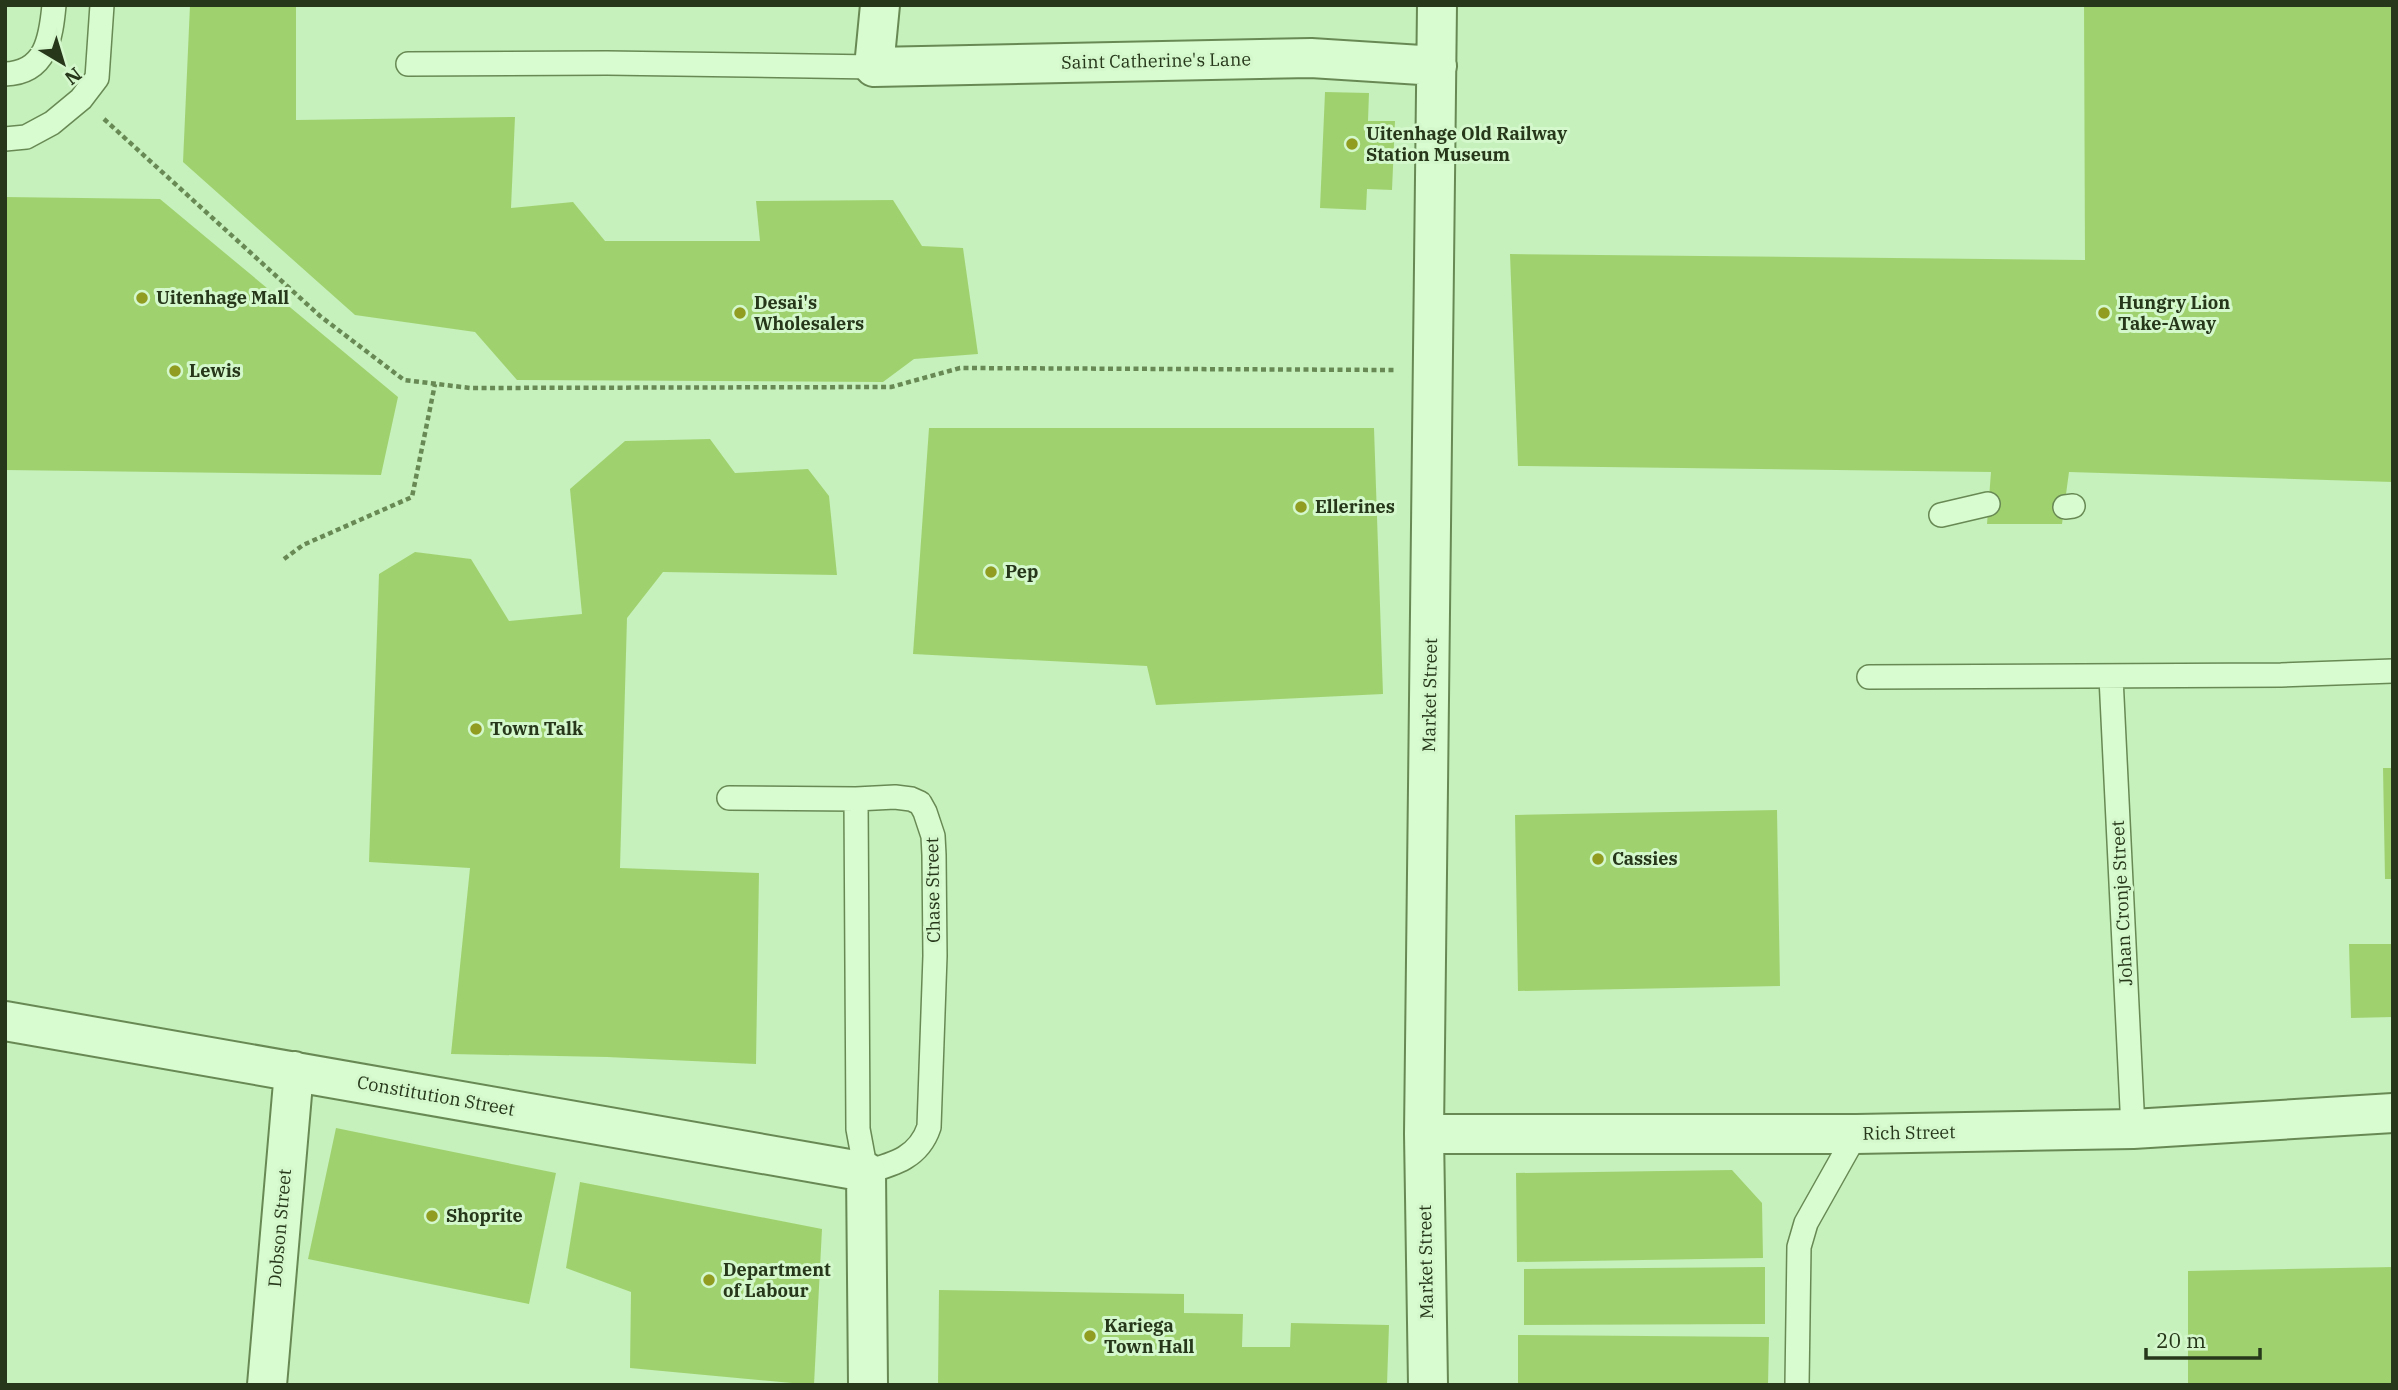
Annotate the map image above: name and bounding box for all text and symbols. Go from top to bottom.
north arrow [28,28,98,98]
street label: Saint Catherine's Lane [1061,47,1251,74]
text: N [60,62,87,90]
place label: Uitenhage Old Railway Station Museum [1366,122,1568,166]
marker: Uitenhage Old Railway Station Museum [1344,136,1360,152]
place label: Uitenhage Mall [156,286,289,309]
marker: Uitenhage Mall [134,290,150,306]
place label: Desai's Wholesalers [754,291,864,335]
place label: Hungry Lion Take-Away [2118,291,2230,335]
marker: Desai's Wholesalers [732,305,748,321]
marker: Hungry Lion Take-Away [2096,305,2112,321]
place label: Lewis [189,359,241,382]
marker: Lewis [167,363,183,379]
place label: Ellerines [1315,495,1395,518]
marker: Ellerines [1293,499,1309,515]
place label: Pep [1005,560,1038,583]
marker: Pep [983,564,999,580]
street label: Market Street [1417,638,1442,752]
place label: Town Talk [490,717,584,740]
marker: Town Talk [468,721,484,737]
street label: Johan Cronje Street [2106,820,2137,986]
street label: Chase Street [920,837,945,943]
place label: Cassies [1612,847,1678,870]
marker: Cassies [1590,851,1606,867]
street label: Constitution Street [355,1070,517,1121]
street label: Rich Street [1862,1120,1956,1145]
street label: Dobson Street [263,1168,296,1288]
place label: Shoprite [446,1204,523,1227]
street label: Market Street [1413,1205,1438,1319]
marker: Shoprite [424,1208,440,1224]
place label: Department of Labour [723,1258,831,1302]
marker: Department of Labour [701,1272,717,1288]
place label: Kariega Town Hall [1104,1314,1195,1358]
scale bar [2146,1316,2260,1360]
text: 20 m [2156,1326,2206,1354]
marker: Kariega Town Hall [1082,1328,1098,1344]

